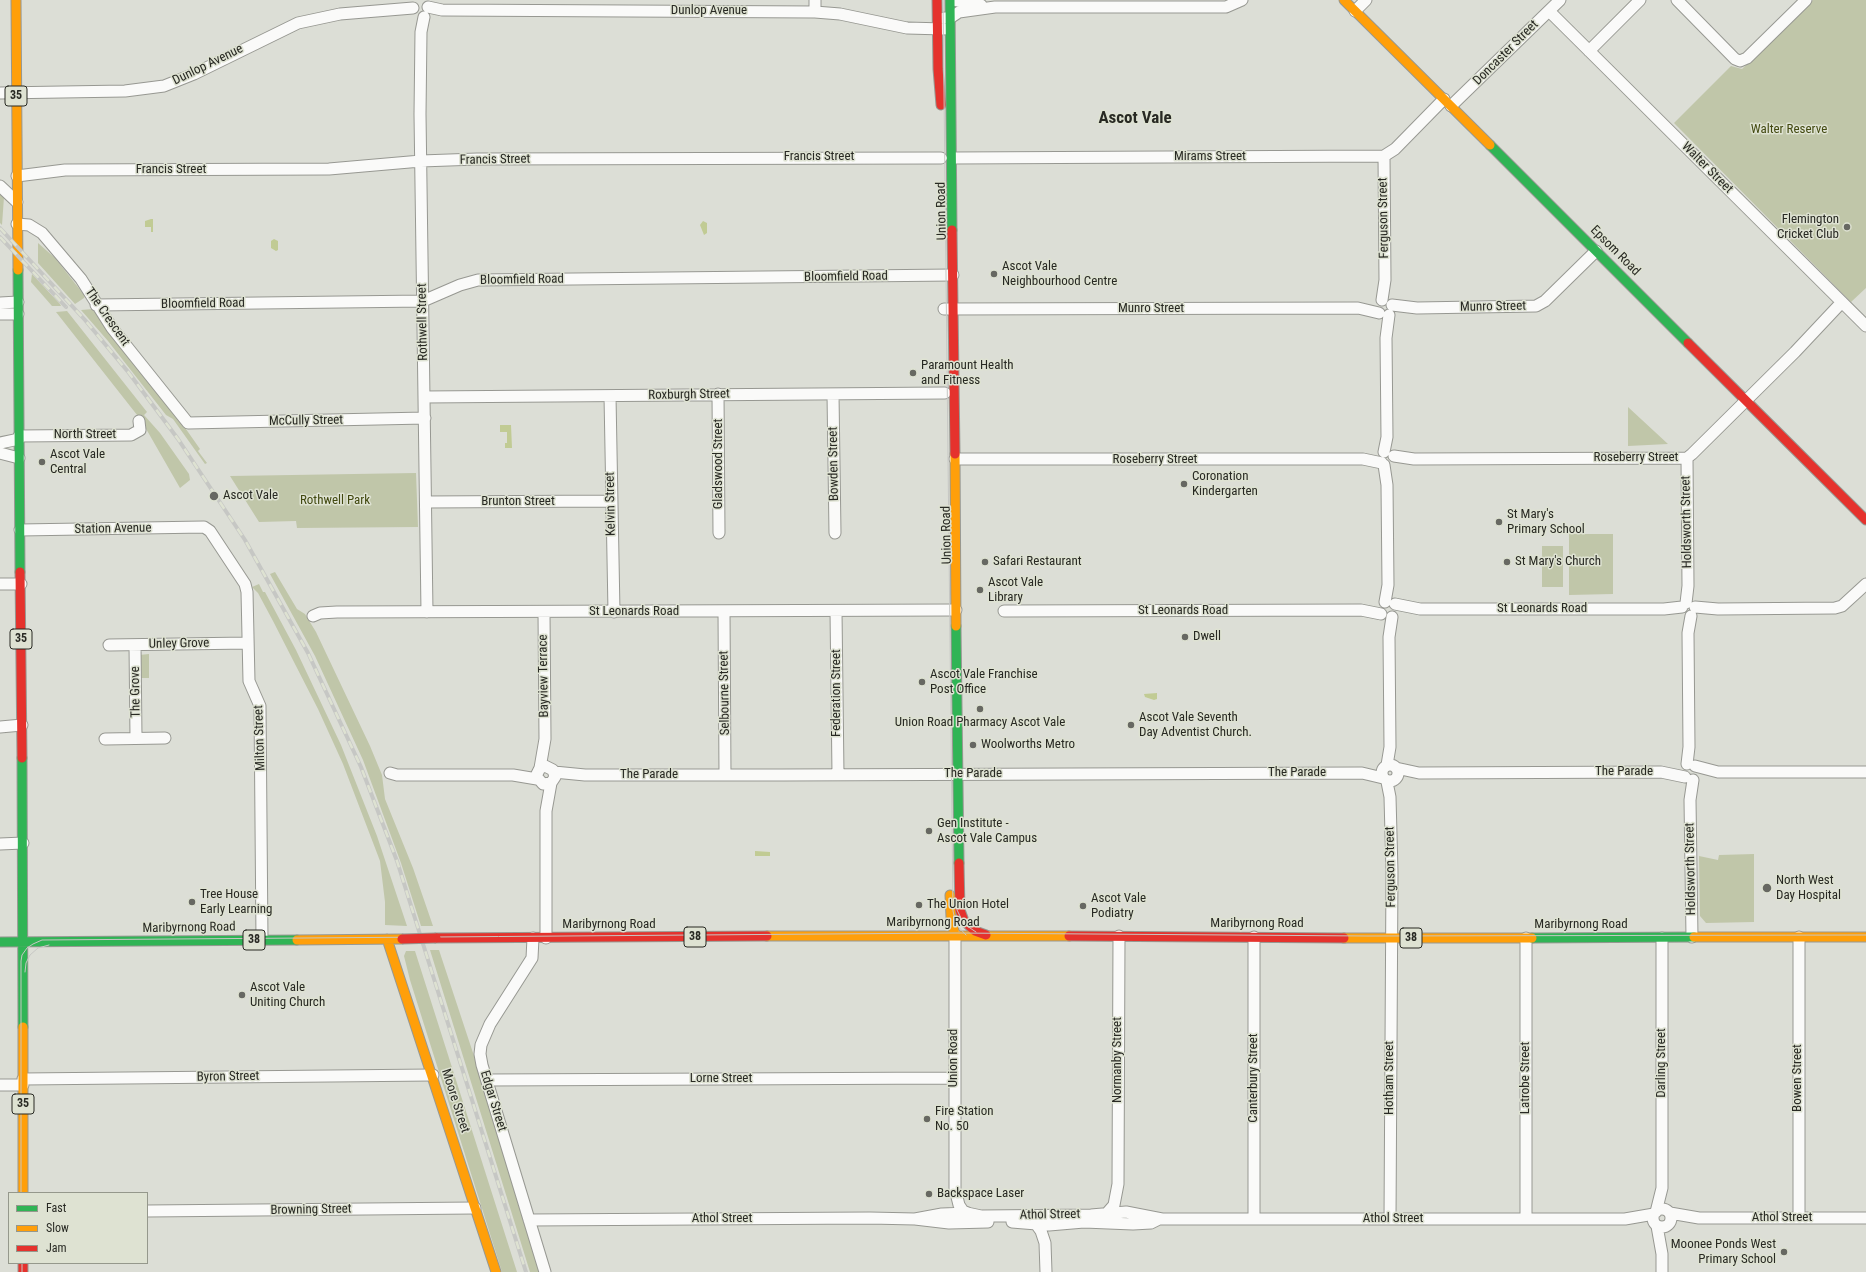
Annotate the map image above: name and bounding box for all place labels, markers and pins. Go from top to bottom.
place label: Flemington Cricket Club [1777,212,1839,243]
marker: Flemington Cricket Club [1842,222,1852,232]
place label: Ascot Vale Neighbourhood Centre [1002,259,1117,290]
marker: Ascot Vale Neighbourhood Centre [989,269,999,279]
place label: Paramount Health and Fitness [921,358,1014,389]
marker: Paramount Health and Fitness [908,368,918,378]
place label: Ascot Vale Central [50,447,105,478]
marker: Ascot Vale Central [37,457,47,467]
place label: Coronation Kindergarten [1192,469,1258,500]
marker: Coronation Kindergarten [1179,479,1189,489]
place label: Ascot Vale [223,488,278,504]
marker: Ascot Vale [208,490,220,502]
place label: St Mary's Primary School [1507,507,1585,538]
marker: St Mary's Primary School [1494,517,1504,527]
place label: Safari Restaurant [993,554,1082,570]
place label: St Mary's Church [1515,554,1601,570]
marker: Safari Restaurant [980,557,990,567]
marker: St Mary's Church [1502,557,1512,567]
place label: Ascot Vale Library [988,575,1043,606]
marker: Ascot Vale Library [975,585,985,595]
place label: Dwell [1193,629,1221,645]
marker: Dwell [1180,632,1190,642]
place label: Ascot Vale Franchise Post Office [930,667,1038,698]
marker: Ascot Vale Franchise Post Office [917,677,927,687]
marker: Union Road Pharmacy Ascot Vale [975,704,985,714]
place label: Ascot Vale Seventh Day Adventist Church. [1139,710,1252,741]
place label: Union Road Pharmacy Ascot Vale [895,715,1065,731]
marker: Ascot Vale Seventh Day Adventist Church. [1126,720,1136,730]
place label: Woolworths Metro [981,737,1075,753]
marker: Woolworths Metro [968,740,978,750]
place label: Gen Institute - Ascot Vale Campus [937,816,1037,847]
marker: Gen Institute - Ascot Vale Campus [924,826,934,836]
place label: North West Day Hospital [1776,873,1841,904]
marker: North West Day Hospital [1761,882,1773,894]
place label: Tree House Early Learning [200,887,272,918]
place label: Ascot Vale Podiatry [1091,891,1146,922]
marker: Tree House Early Learning [187,897,197,907]
place label: The Union Hotel [927,897,1009,913]
marker: The Union Hotel [914,900,924,910]
marker: Ascot Vale Podiatry [1078,901,1088,911]
place label: Ascot Vale Uniting Church [250,980,325,1011]
marker: Ascot Vale Uniting Church [237,990,247,1000]
place label: Fire Station No. 50 [935,1104,994,1135]
marker: Fire Station No. 50 [922,1114,932,1124]
place label: Backspace Laser [937,1186,1024,1202]
marker: Backspace Laser [924,1189,934,1199]
place label: Moonee Ponds West Primary School [1671,1237,1776,1268]
marker: Moonee Ponds West Primary School [1779,1247,1789,1257]

